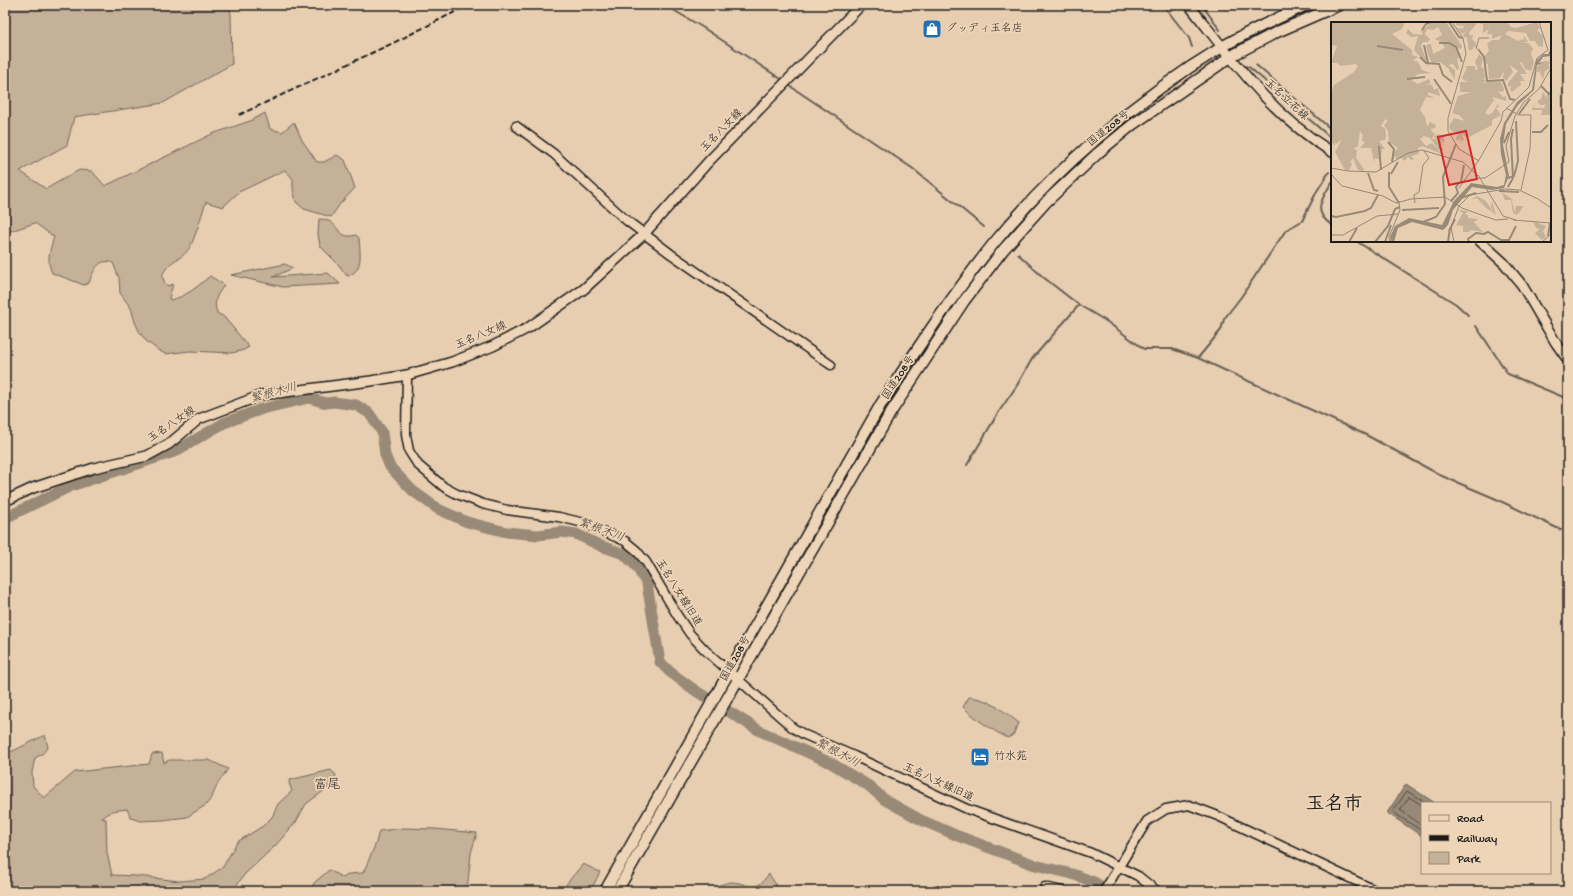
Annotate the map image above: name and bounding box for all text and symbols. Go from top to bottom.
shop icon: グッディ玉名店 [921,18,943,40]
place label: グッディ玉名店 [946,22,1023,35]
inset map [1331,22,1551,242]
street label: 玉名立花線 [1262,76,1311,123]
street label: 玉名八女線 [698,106,745,155]
street label: 国道208号 [1085,108,1132,150]
street label: 玉名八女線 [453,319,509,352]
street label: 国道208号 [879,353,918,403]
water label: 繁根木川 [249,380,299,407]
street label: 玉名八女線 [145,404,198,445]
water label: 繁根木川 [576,515,626,546]
street label: 玉名八女線旧道 [653,557,704,629]
street label: 国道208号 [718,633,754,684]
water label: 繁根木川 [813,736,862,771]
hotel icon: 竹水苑 [969,746,991,768]
place label: 竹水苑 [994,750,1027,763]
street label: 玉名八女線旧道 [901,760,976,805]
district label: 富尾 [314,777,340,793]
district label: 玉名市 [1305,793,1363,817]
legend [1421,802,1551,874]
text: Road [1457,813,1484,827]
text: Railway [1457,833,1497,847]
text: Park [1456,853,1482,867]

